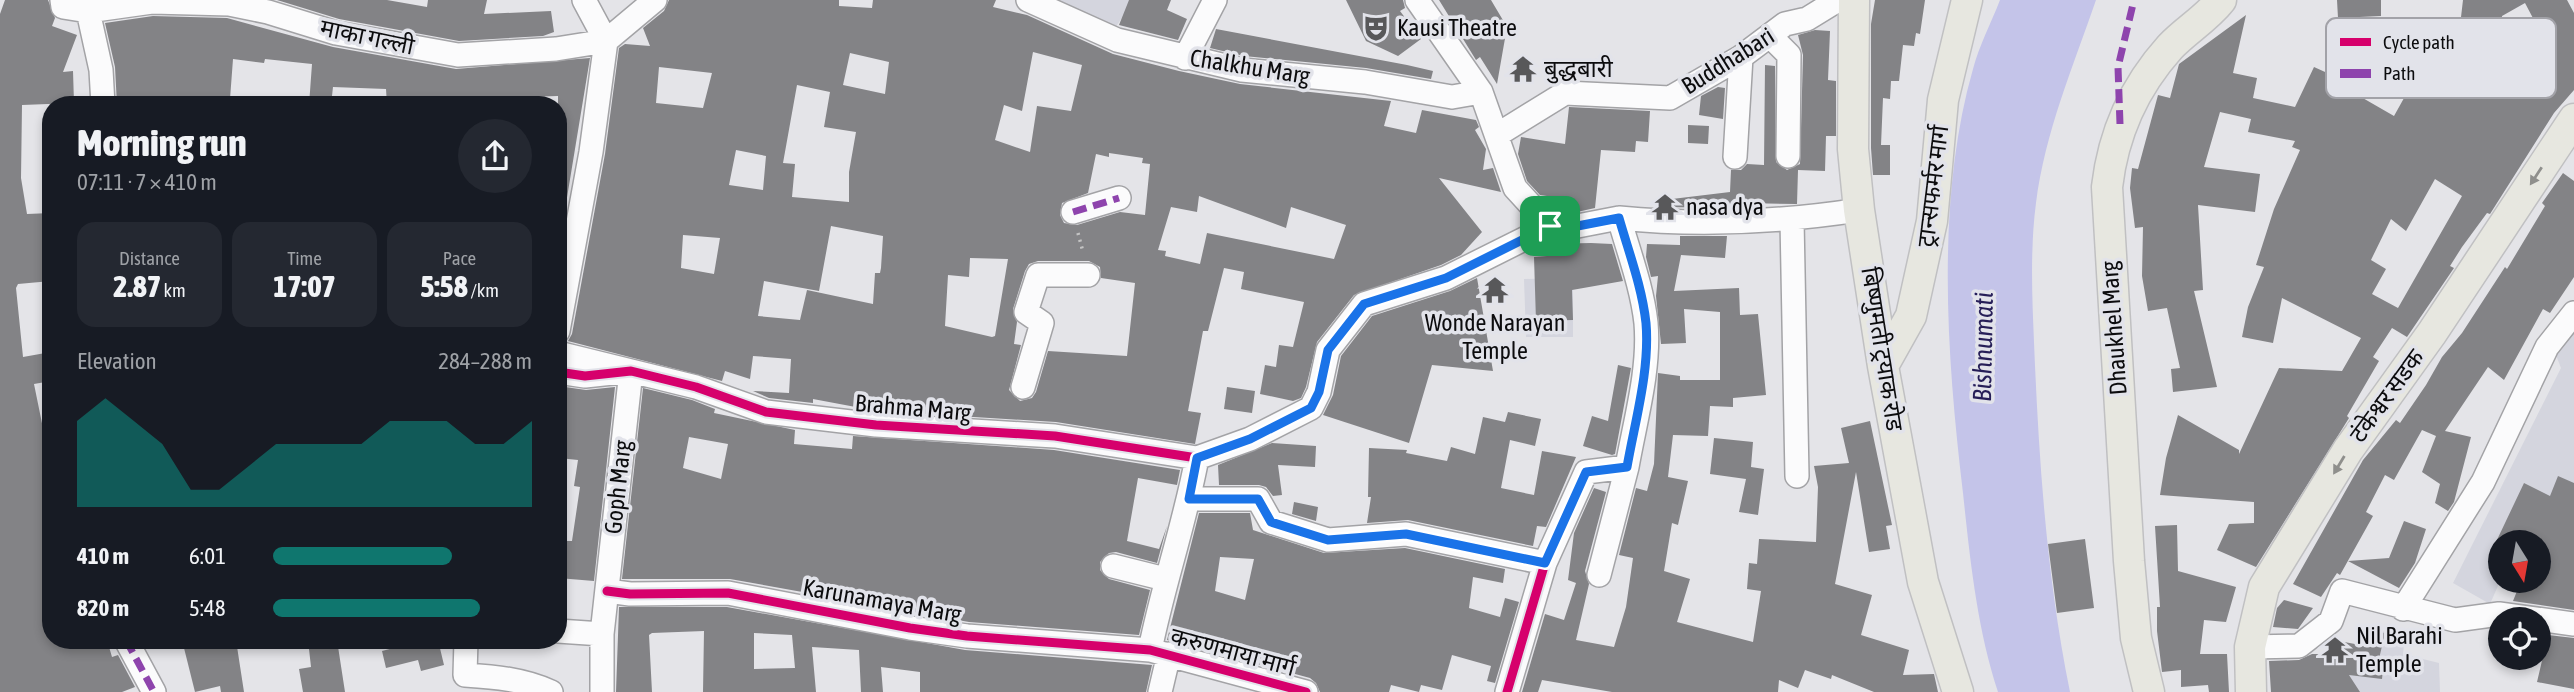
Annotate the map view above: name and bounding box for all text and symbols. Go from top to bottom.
street label: माका गल्ली [318,13,417,60]
theatre icon: Kausi Theatre [1361,13,1391,43]
place label: Kausi Theatre [1397,14,1517,41]
legend [2326,18,2556,98]
street label: Buddhabari [1677,22,1779,99]
text: Cycle path [2383,31,2455,53]
street label: Chalkhu Marg [1188,44,1313,89]
temple icon: बुद्धबारी [1508,54,1538,84]
place label: बुद्धबारी [1544,55,1614,84]
text: Path [2383,62,2415,84]
button: share [458,119,532,193]
text: Morning run [77,121,247,164]
street label: ट्रान्सफर्मर मार्ग [1912,123,1954,248]
one-way arrow [2530,166,2543,186]
text: 07:11 · 7 × 410 m [77,169,217,195]
temple icon: nasa dya [1650,192,1680,222]
place label: nasa dya [1686,193,1764,220]
pin [1520,196,1580,256]
icon: arrive [1531,207,1569,245]
text: Distance [119,247,180,269]
text: Time [287,247,322,269]
text: Pace [443,247,476,269]
street label: Dhaukhel Marg [2095,259,2132,396]
street label: बिष्णुमती ट्रयाक रोड [1854,265,1909,434]
text: 2.87 [113,269,161,303]
text: 17:07 [273,269,336,303]
text: 5:58 [420,269,468,303]
temple icon: Wonde Narayan Temple [1480,275,1510,305]
text: km [161,279,186,301]
text: /km [468,279,499,301]
water label: Bishnumati [1967,292,1999,402]
place label: Wonde Narayan Temple [1425,309,1565,364]
street label: टंकेश्वर सडक [2344,344,2429,447]
text: Elevation [77,348,157,374]
text: 284–288 m [438,348,532,374]
street label: Brahma Marg [854,389,973,426]
street label: Goph Marg [599,438,636,535]
one-way arrow [2333,455,2345,474]
north arrow [2488,530,2552,593]
map controls [2488,530,2551,670]
text: 410 m [77,543,129,569]
text: 6:01 [189,543,226,569]
street label: Karunamaya Marg [801,573,964,628]
text: 820 m [77,595,129,621]
text: 5:48 [189,595,226,621]
button: locate [2488,607,2551,670]
street label: करुणमाया मार्ग [1168,622,1300,681]
place label: Nil Barahi Temple [2356,622,2443,677]
temple icon: Nil Barahi Temple [2320,635,2350,665]

